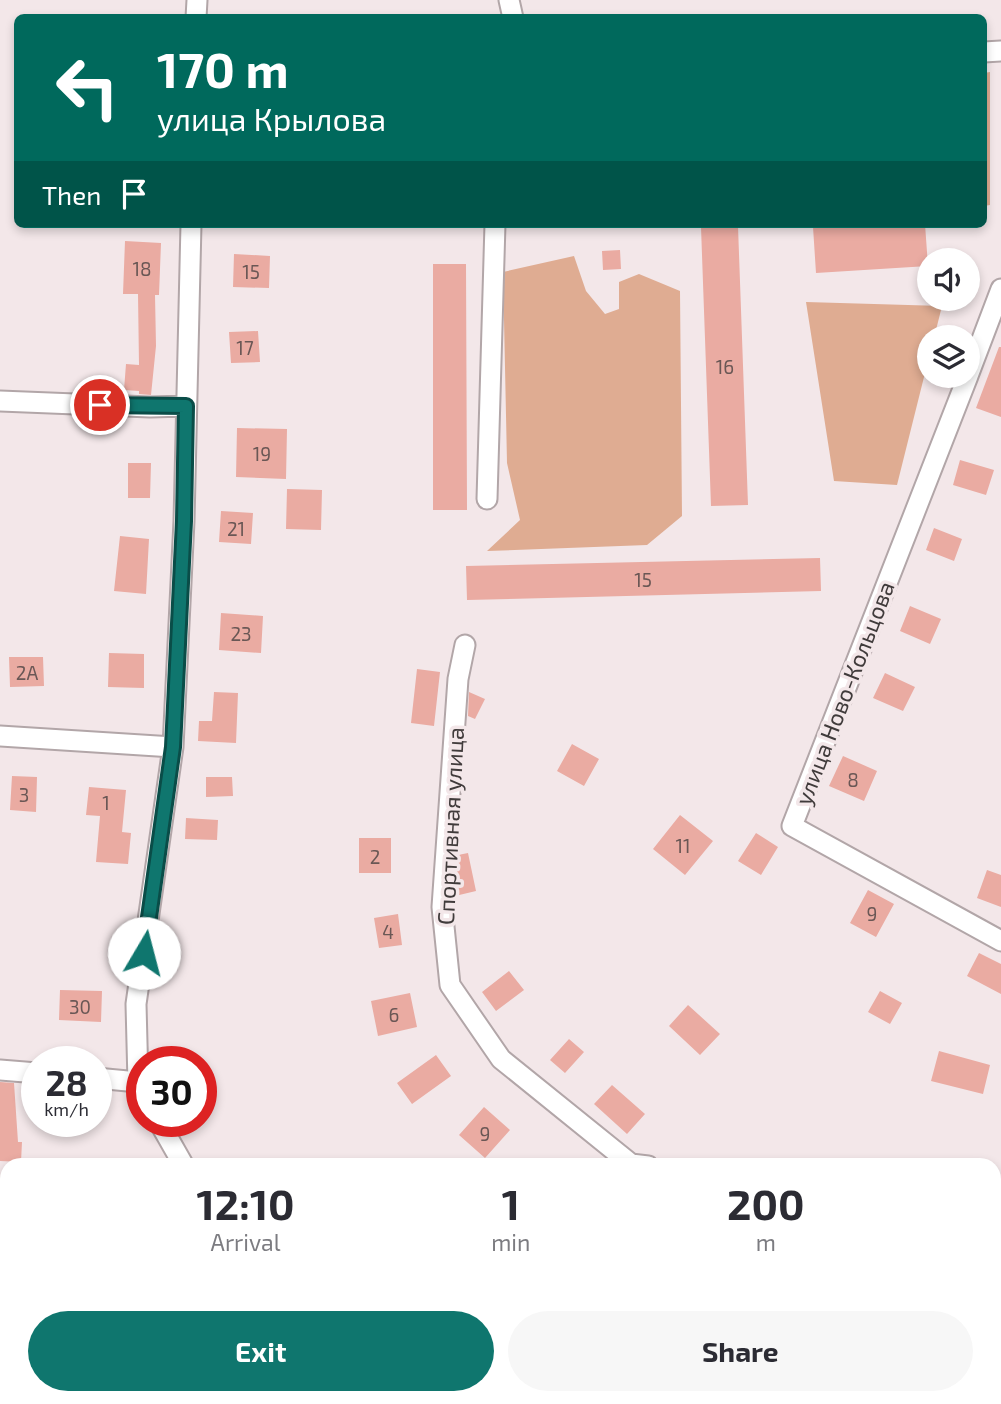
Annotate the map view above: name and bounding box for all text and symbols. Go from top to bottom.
text: 170 m [157,39,289,98]
icon: left [42,42,133,133]
text: улица Крылова [157,99,386,137]
icon: arrive [115,175,153,213]
text: Then [42,179,101,210]
map controls [917,248,980,388]
button: sound [917,248,980,311]
house number: 18 [132,257,152,280]
house number: 15 [242,260,260,283]
button: layers [917,325,980,388]
house number: 17 [236,336,254,359]
house number: 16 [716,355,734,378]
pin [70,375,130,435]
icon: arrive [81,386,119,424]
house number: 19 [253,442,271,465]
house number: 21 [227,517,245,540]
house number: 15 [634,568,652,591]
street label: улица Ново-Кольцова [788,577,901,809]
house number: 23 [230,622,252,645]
house number: 2А [16,661,38,684]
street label: Спортивная улица [431,726,470,926]
house number: 8 [847,768,859,791]
house number: 3 [19,783,29,806]
house number: 1 [102,791,110,814]
house number: 11 [675,834,691,857]
house number: 2 [370,845,380,868]
house number: 9 [867,902,877,925]
position arrow [107,916,181,990]
house number: 4 [382,920,394,943]
house number: 30 [69,995,91,1018]
house number: 6 [389,1003,399,1026]
speed limit sign: 30 [126,1046,217,1137]
text: 28 [45,1061,88,1103]
text: km/h [44,1098,89,1120]
house number: 9 [480,1122,490,1145]
text: 12:10 [197,1178,295,1228]
text: 1 [502,1178,520,1228]
text: 200 [727,1178,804,1228]
text: Arrival [211,1228,281,1256]
text: min [491,1228,530,1256]
text: m [756,1228,776,1256]
button: Exit [28,1311,494,1391]
button: Share [508,1311,973,1391]

